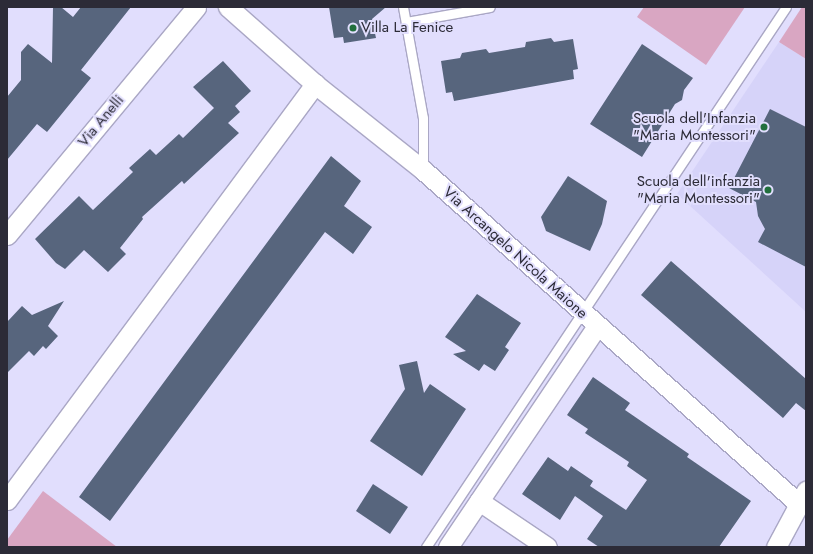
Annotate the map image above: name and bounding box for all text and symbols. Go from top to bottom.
place label: Villa La Fenice [361,19,453,37]
marker: Villa La Fenice [348,23,358,33]
street label: Via Anelli [74,92,128,150]
place label: Scuola dell'Infanzia "Maria Montessori" [633,109,756,144]
marker: Scuola dell'Infanzia "Maria Montessori" [759,122,769,132]
place label: Scuola dell'infanzia "Maria Montessori" [637,172,760,207]
street label: Via Arcangelo Nicola Maione [439,183,591,323]
marker: Scuola dell'infanzia "Maria Montessori" [763,185,773,195]

